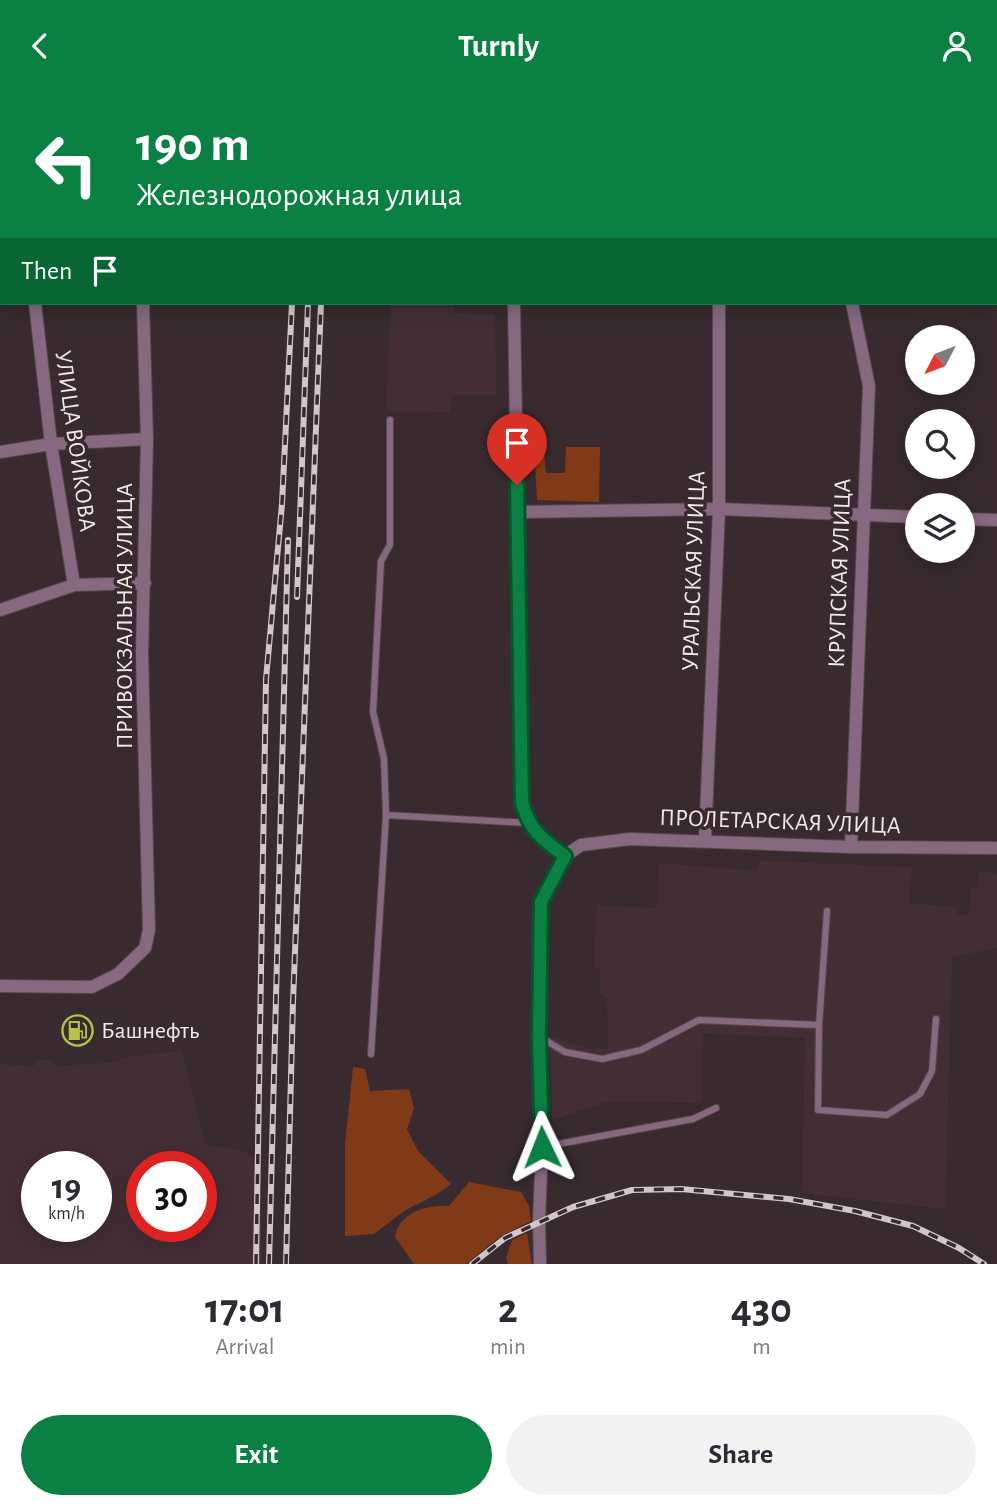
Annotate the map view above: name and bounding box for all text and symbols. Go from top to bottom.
icon: back [21,27,59,65]
icon: person [938,27,976,65]
text: Turnly [458,30,539,62]
icon: left [21,119,112,210]
text: 190 m [136,121,250,170]
text: Железнодорожная улица [136,179,462,211]
icon: arrive [86,252,124,290]
text: Then [21,258,72,284]
north arrow [905,325,975,395]
map controls [905,325,975,563]
street label: УЛИЦА ВОЙКОВА [50,349,100,533]
button: search [905,409,975,479]
pin [487,413,547,485]
icon: arrive [498,424,536,462]
street label: УРАЛЬСКАЯ УЛИЦА [679,471,709,671]
street label: КРУПСКАЯ УЛИЦА [825,478,855,668]
street label: ПРИВОКЗАЛЬНАЯ УЛИЦА [113,483,137,749]
button: layers [905,493,975,563]
street label: ПРОЛЕТАРСКАЯ УЛИЦА [659,806,901,838]
fuel station icon: Башнефть [61,1014,95,1048]
place label: Башнефть [101,1019,199,1043]
position arrow [505,1110,579,1184]
speed limit sign: 30 [126,1151,217,1242]
text: 19 [52,1170,81,1205]
text: km/h [48,1205,85,1223]
text: 17:01 [205,1288,285,1330]
text: 2 [498,1288,518,1330]
text: 430 [731,1288,792,1330]
text: Arrival [215,1336,275,1359]
text: min [490,1336,526,1359]
text: m [752,1336,771,1359]
button: Exit [21,1415,492,1495]
button: Share [506,1415,976,1495]

